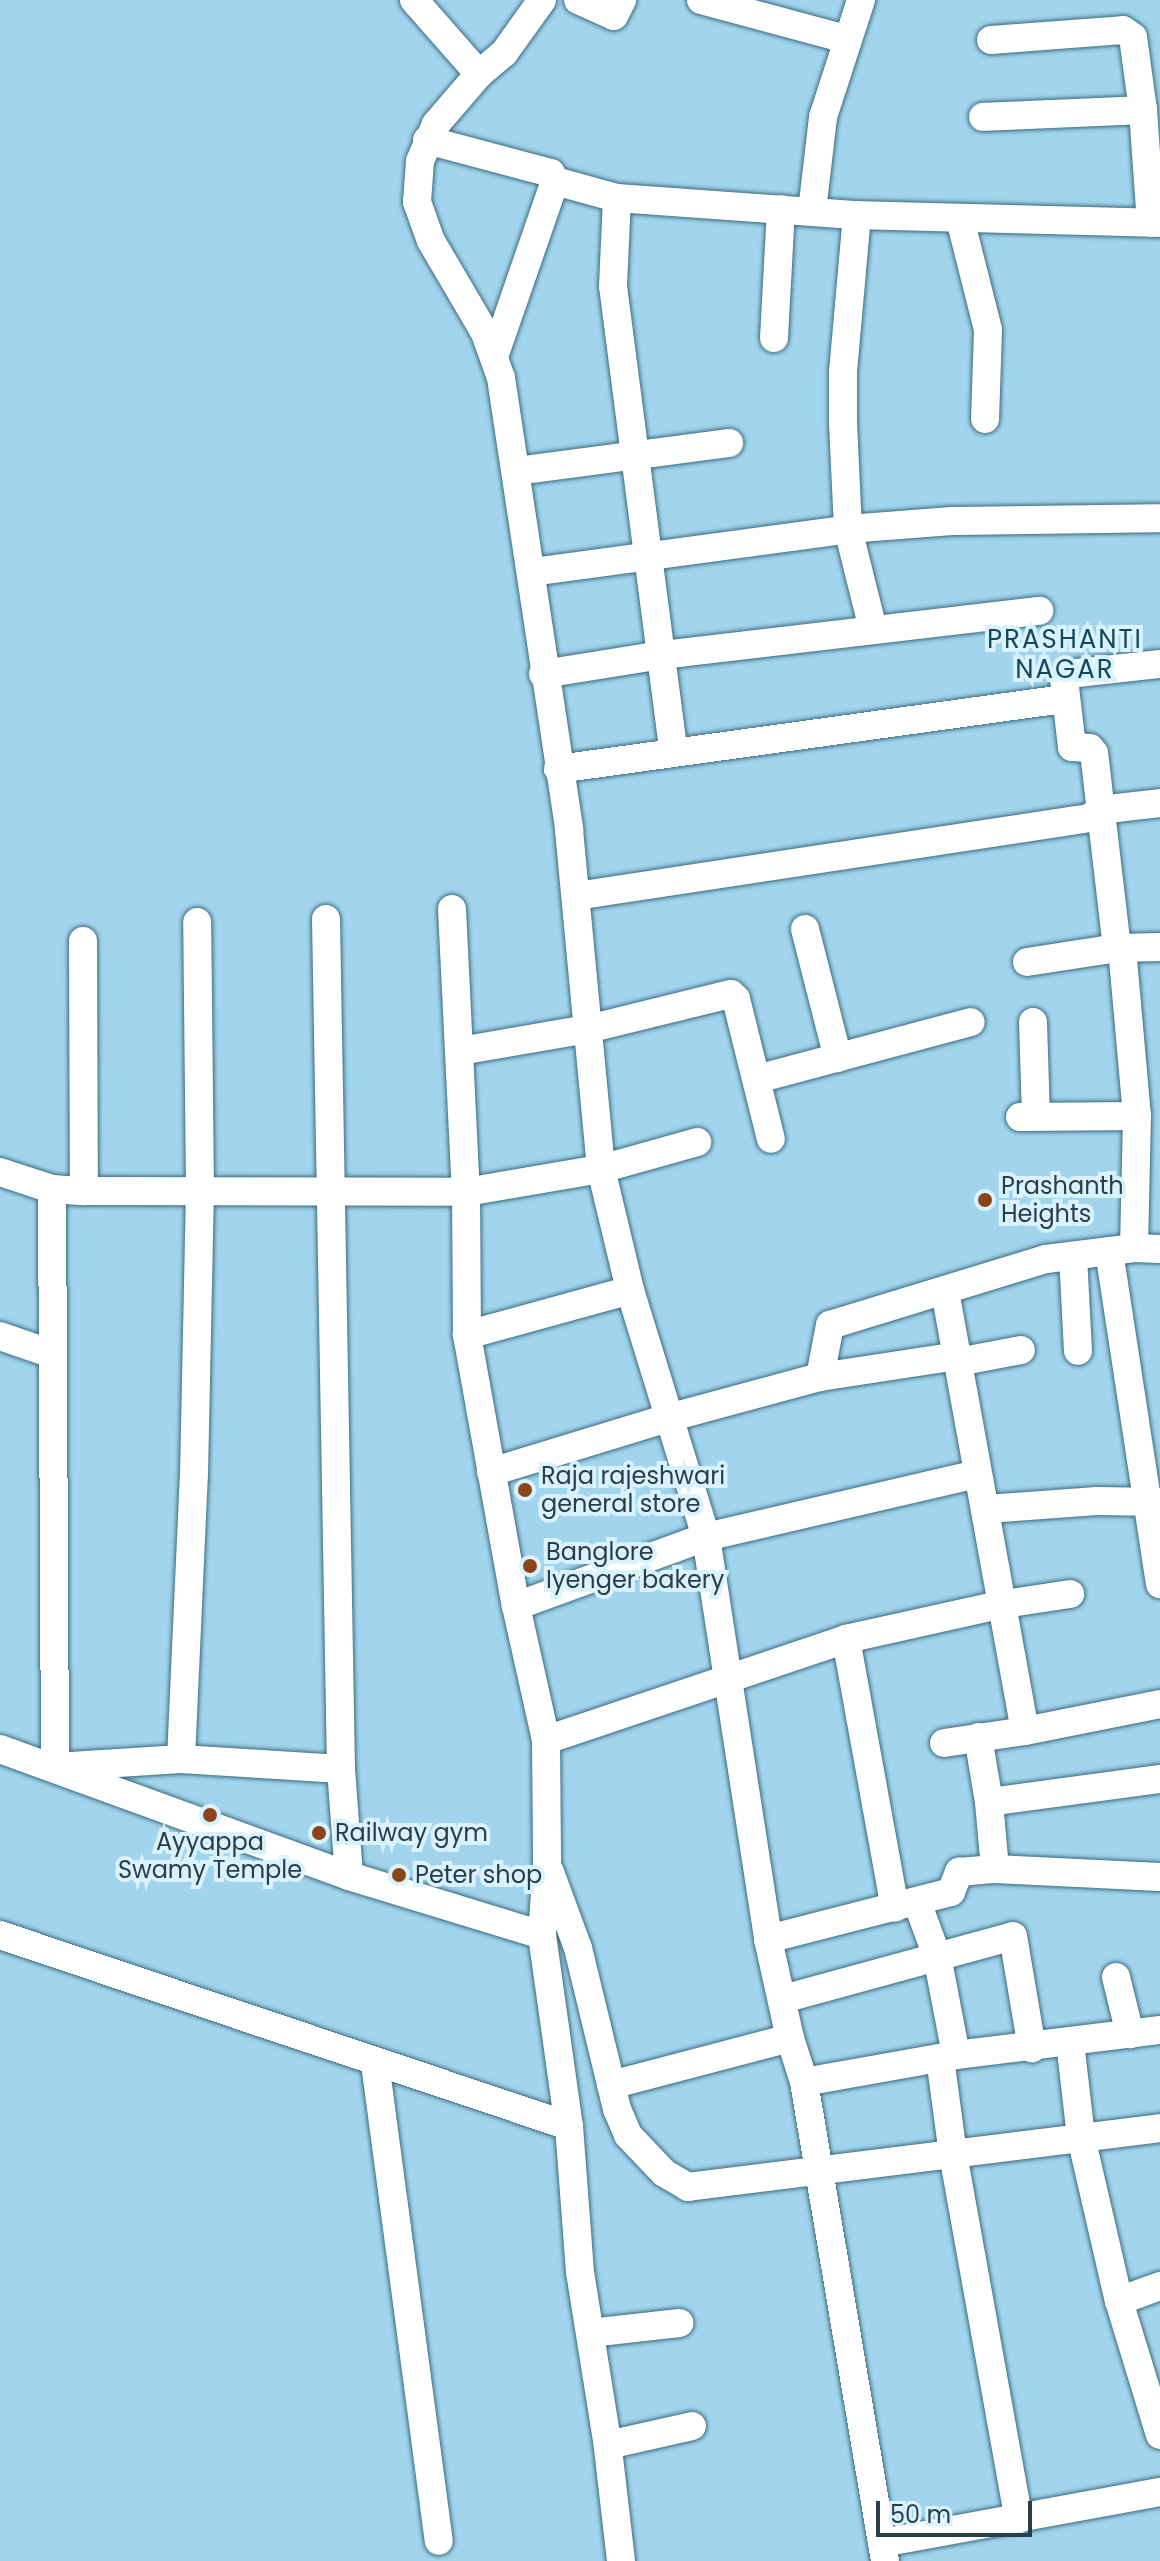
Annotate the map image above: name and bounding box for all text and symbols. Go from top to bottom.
district label: PRASHANTI NAGAR [987,624,1143,686]
place label: Prashanth Heights [1001,1172,1124,1228]
marker: Prashanth Heights [976,1191,994,1209]
place label: Raja rajeshwari general store [541,1462,725,1518]
marker: Raja rajeshwari general store [516,1481,534,1499]
place label: Banglore Iyenger bakery [546,1538,724,1594]
marker: Banglore Iyenger bakery [521,1557,539,1575]
marker: Ayyappa Swamy Temple [201,1806,219,1824]
place label: Railway gym [335,1819,488,1847]
marker: Railway gym [310,1824,328,1842]
place label: Ayyappa Swamy Temple [118,1828,302,1884]
place label: Peter shop [415,1861,542,1889]
marker: Peter shop [390,1866,408,1884]
scale bar [880,2485,1036,2535]
text: 50 m [890,2498,951,2531]

